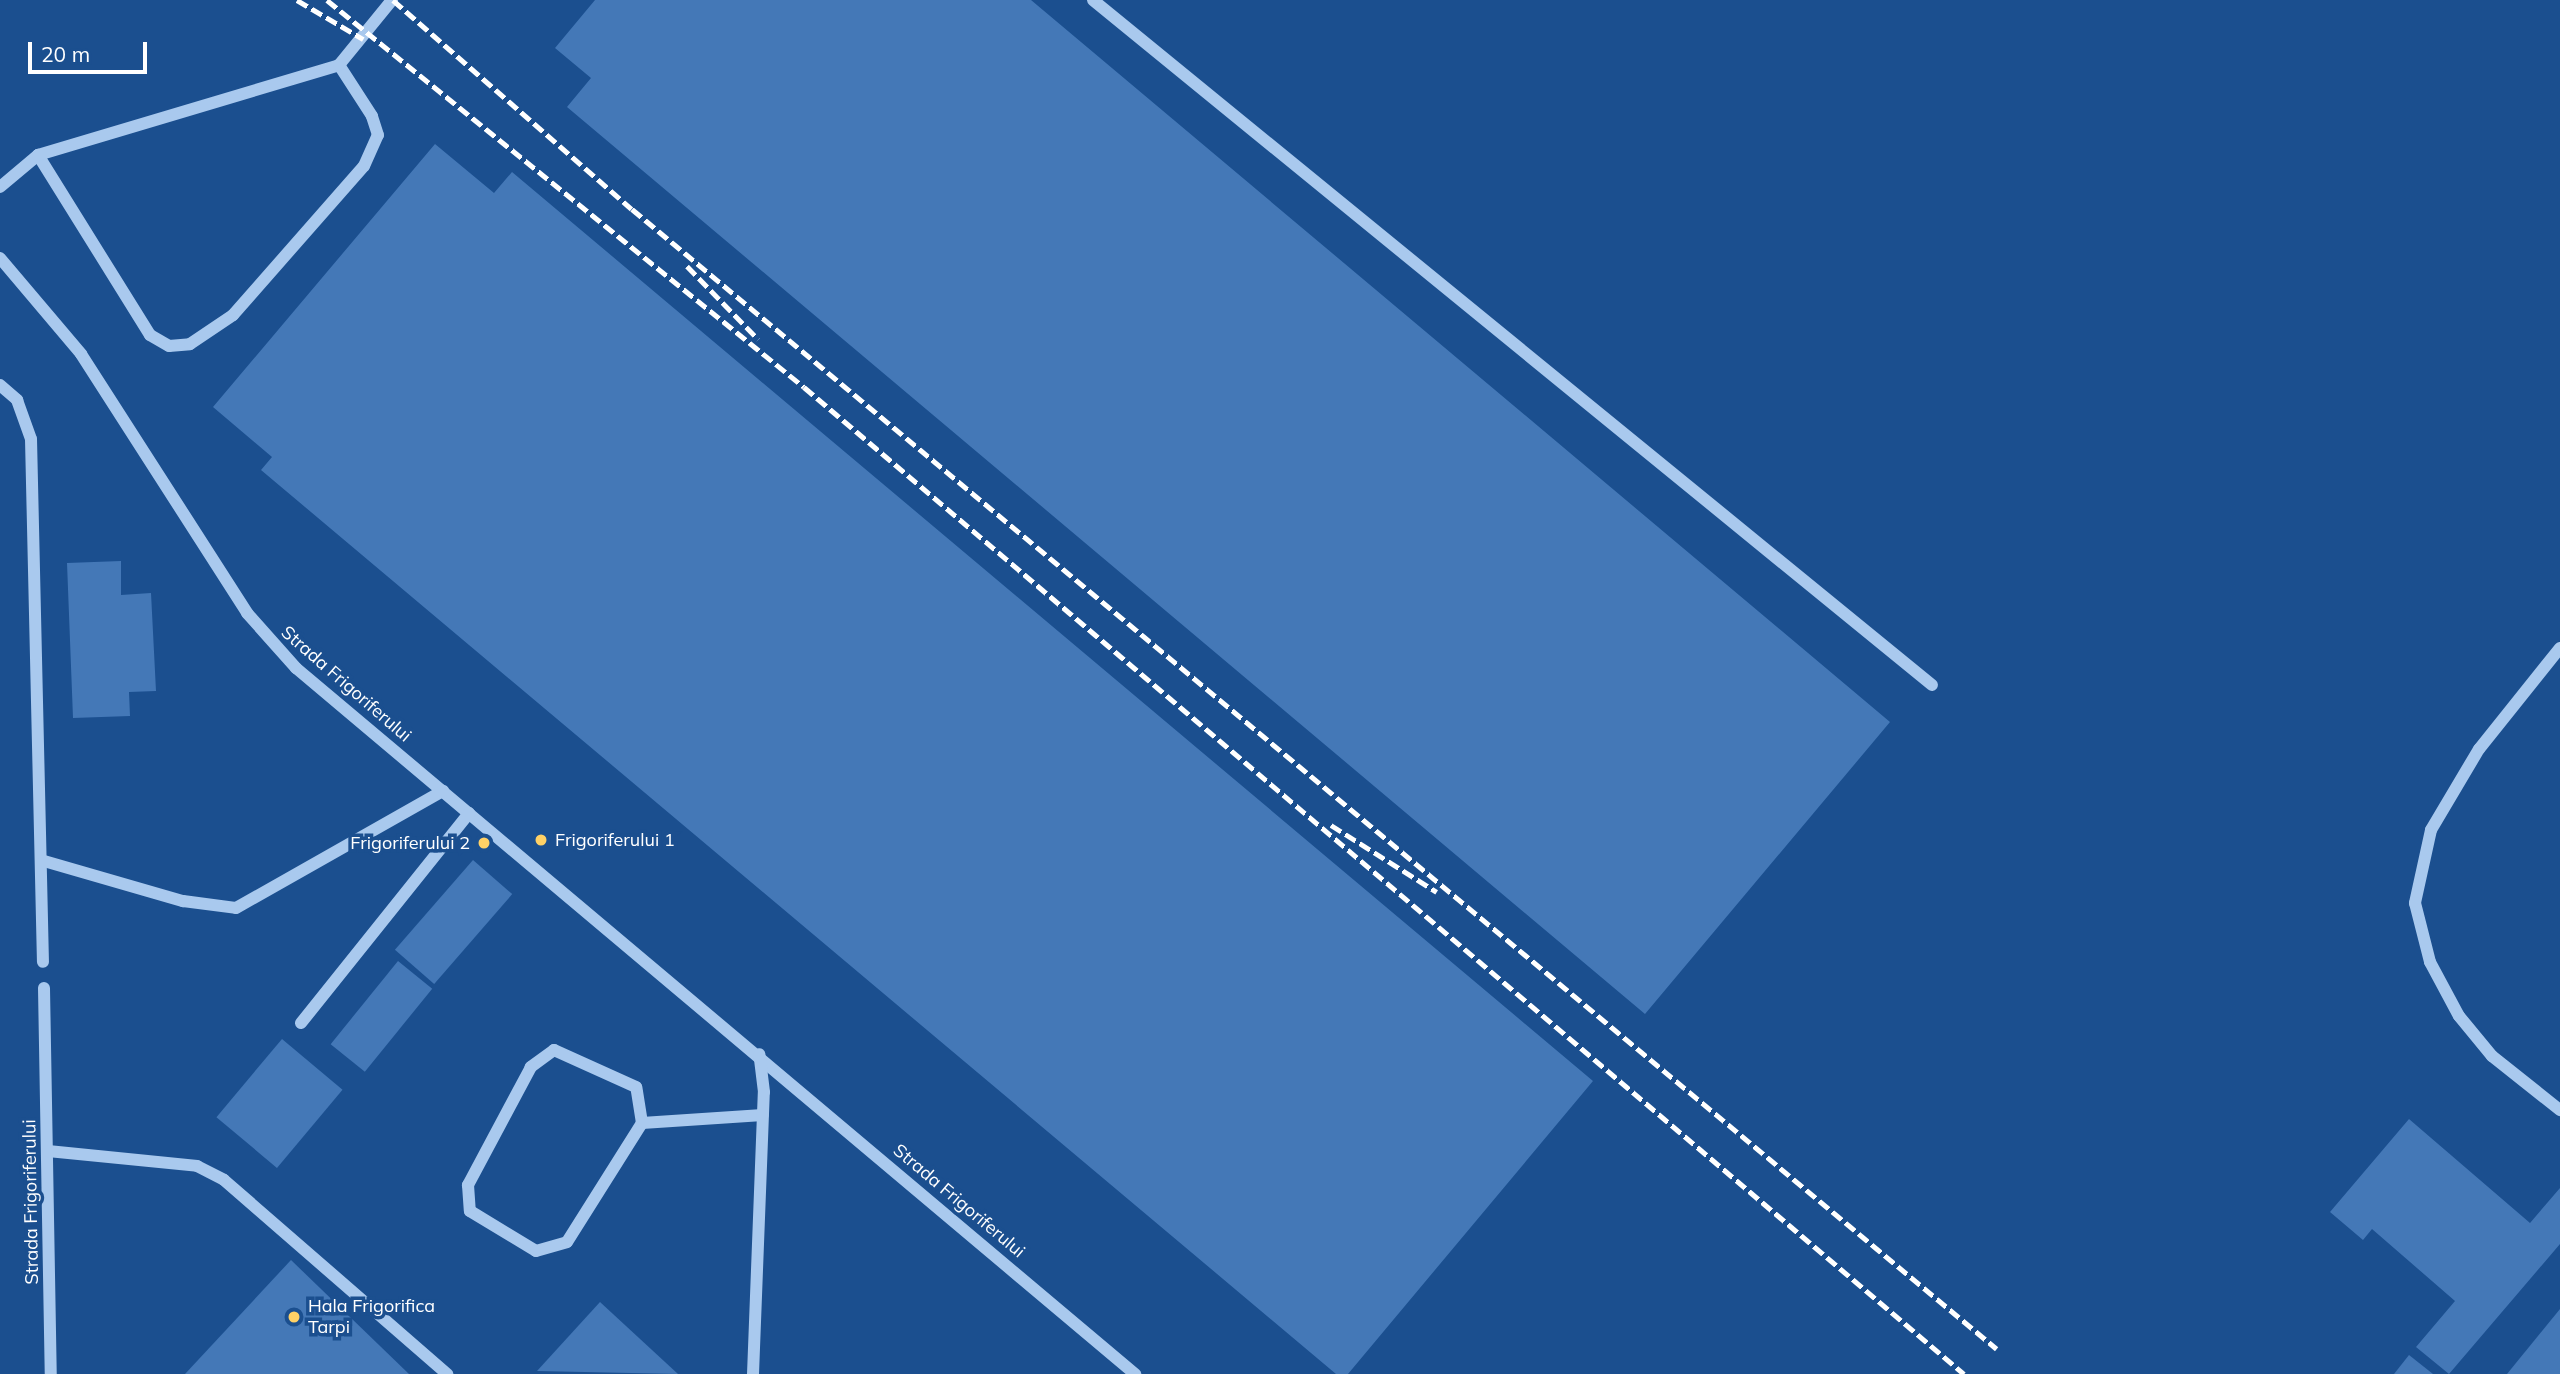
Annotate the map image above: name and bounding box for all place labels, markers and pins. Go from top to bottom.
place label: Frigoriferului 1 [555,829,675,851]
place label: Frigoriferului 2 [350,832,470,854]
marker: Frigoriferului 1 [533,832,549,848]
marker: Frigoriferului 2 [476,835,492,851]
place label: Hala Frigorifica Tarpi [308,1296,435,1338]
marker: Hala Frigorifica Tarpi [286,1309,302,1325]

